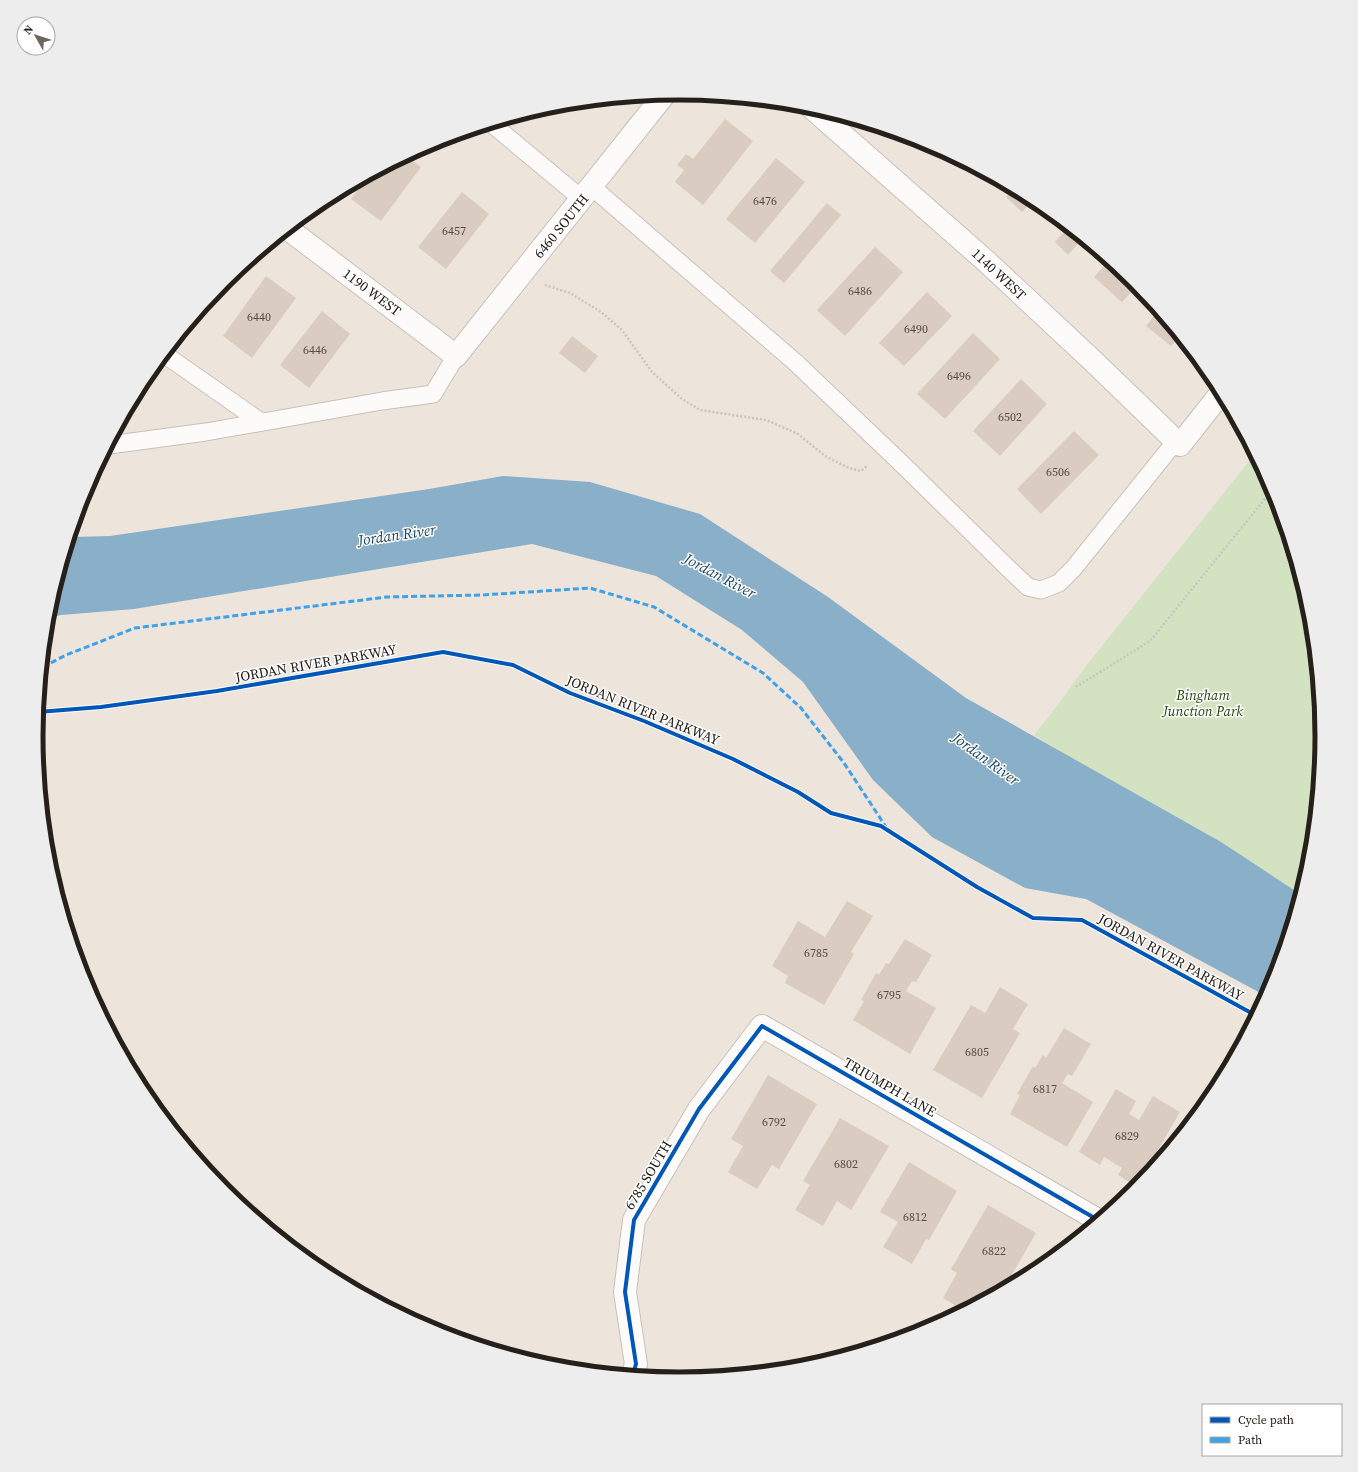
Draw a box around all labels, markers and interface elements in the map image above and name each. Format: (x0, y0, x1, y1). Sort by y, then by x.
north arrow (16, 16, 56, 56)
text: N (20, 22, 37, 38)
street label: 6460 SOUTH (529, 190, 593, 262)
house number: 6476 (753, 193, 777, 209)
house number: 6457 (442, 223, 466, 239)
street label: 1140 WEST (967, 243, 1031, 305)
street label: 1190 WEST (339, 263, 406, 321)
house number: 6486 (848, 283, 872, 299)
house number: 6440 (247, 309, 271, 325)
house number: 6490 (904, 321, 928, 337)
house number: 6446 (303, 342, 327, 358)
house number: 6496 (947, 368, 971, 384)
house number: 6502 (998, 409, 1022, 425)
house number: 6506 (1046, 464, 1070, 480)
water label: Jordan River (355, 519, 438, 551)
water label: Jordan River (679, 547, 761, 604)
street label: JORDAN RIVER PARKWAY (233, 639, 399, 687)
street label: JORDAN RIVER PARKWAY (562, 670, 723, 750)
park label: Bingham Junction Park (1161, 685, 1243, 721)
water label: Jordan River (947, 726, 1025, 791)
street label: JORDAN RIVER PARKWAY (1094, 908, 1248, 1006)
house number: 6785 (804, 945, 828, 961)
house number: 6795 (877, 987, 901, 1003)
house number: 6805 (965, 1044, 989, 1060)
street label: TRIUMPH LANE (840, 1052, 940, 1122)
house number: 6817 (1033, 1081, 1057, 1097)
house number: 6792 (762, 1114, 786, 1130)
house number: 6829 (1115, 1128, 1139, 1144)
street label: 6785 SOUTH (619, 1137, 677, 1213)
house number: 6802 (834, 1156, 858, 1172)
house number: 6812 (903, 1209, 927, 1225)
house number: 6822 (982, 1243, 1006, 1259)
legend (1202, 1404, 1342, 1456)
text: Cycle path (1238, 1412, 1294, 1428)
text: Path (1238, 1432, 1262, 1448)

